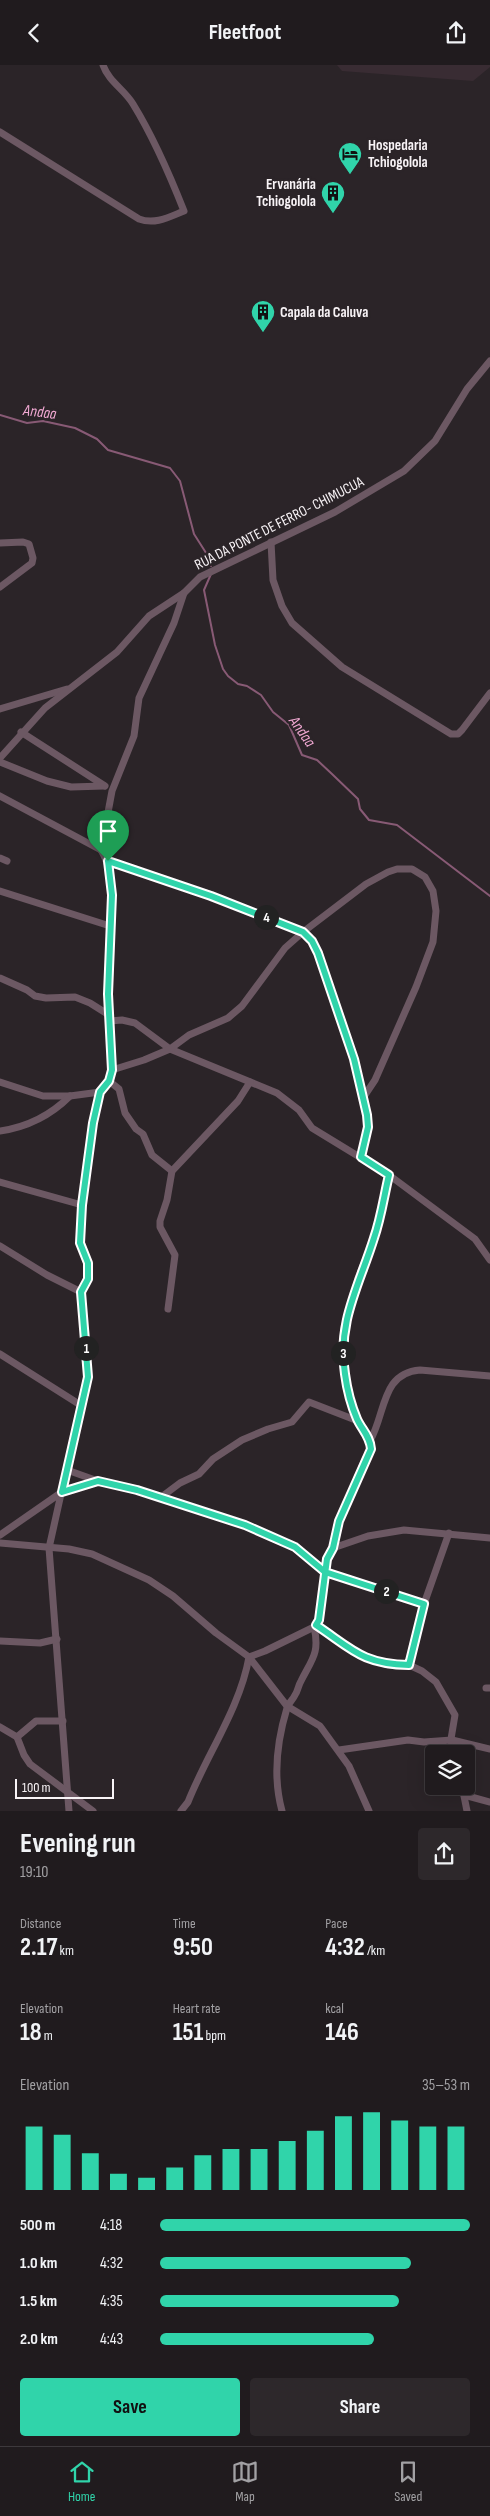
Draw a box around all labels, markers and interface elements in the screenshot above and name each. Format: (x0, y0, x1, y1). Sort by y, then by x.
icon: back (20, 19, 48, 47)
text: Fleetfoot (209, 19, 281, 46)
icon: share (442, 19, 470, 47)
place label: Hospedaria Tchiogolola (368, 136, 428, 172)
hotel icon: Hospedaria Tchiogolola (337, 141, 363, 175)
place label: Ervanária Tchiogolola (256, 175, 316, 211)
building icon: Ervanária Tchiogolola (320, 180, 346, 214)
building icon: Capala da Caluva (250, 299, 276, 333)
place label: Capala da Caluva (280, 303, 368, 322)
water label: Andaa (21, 401, 58, 424)
street label: RUA DA PONTE DE FERRO- CHIMUCUA (191, 472, 368, 574)
water label: Andaa (284, 712, 319, 751)
pin (87, 810, 129, 861)
icon: arrive (94, 817, 122, 845)
pin: 4 (254, 905, 278, 929)
text: 4 (263, 909, 270, 926)
pin: 1 (74, 1335, 98, 1361)
text: 1 (84, 1340, 89, 1357)
pin: 3 (330, 1341, 356, 1365)
text: 3 (340, 1345, 347, 1362)
pin: 2 (374, 1579, 398, 1603)
text: 2 (383, 1583, 390, 1600)
map controls (425, 1745, 475, 1795)
button: layers (425, 1745, 475, 1795)
scale bar (15, 1776, 114, 1799)
text: 100 m (22, 1779, 51, 1796)
text: Evening run (20, 1827, 136, 1860)
button: share (418, 1828, 470, 1880)
text: 19:10 (20, 1863, 48, 1882)
text: Distance (20, 1915, 61, 1932)
text: Time (173, 1915, 196, 1932)
text: Pace (325, 1915, 348, 1932)
text: 2.17 (20, 1932, 57, 1963)
text: 9:50 (173, 1932, 213, 1963)
text: 4:32 (325, 1932, 365, 1963)
text: km (57, 1942, 74, 1959)
text: /km (365, 1942, 385, 1959)
text: Elevation (20, 2000, 63, 2017)
text: Heart rate (173, 2000, 220, 2017)
text: kcal (325, 2000, 344, 2017)
text: 18 (20, 2017, 42, 2048)
text: 151 (173, 2017, 203, 2048)
text: 146 (325, 2017, 359, 2048)
text: m (42, 2027, 53, 2044)
text: bpm (203, 2027, 226, 2044)
text: Elevation (20, 2076, 69, 2095)
text: 35–53 m (422, 2076, 470, 2095)
text: 500 m (20, 2216, 55, 2235)
text: 4:18 (100, 2216, 122, 2235)
text: 1.0 km (20, 2254, 57, 2273)
text: 4:32 (100, 2254, 123, 2273)
text: 1.5 km (20, 2292, 57, 2311)
text: 4:35 (100, 2292, 123, 2311)
text: 2.0 km (20, 2330, 58, 2349)
text: 4:43 (100, 2330, 123, 2349)
button: Save (20, 2378, 240, 2436)
button: Share (250, 2378, 470, 2436)
tab: Home (68, 2458, 96, 2505)
tab: Map (231, 2458, 259, 2505)
tab: Saved (394, 2458, 422, 2505)

